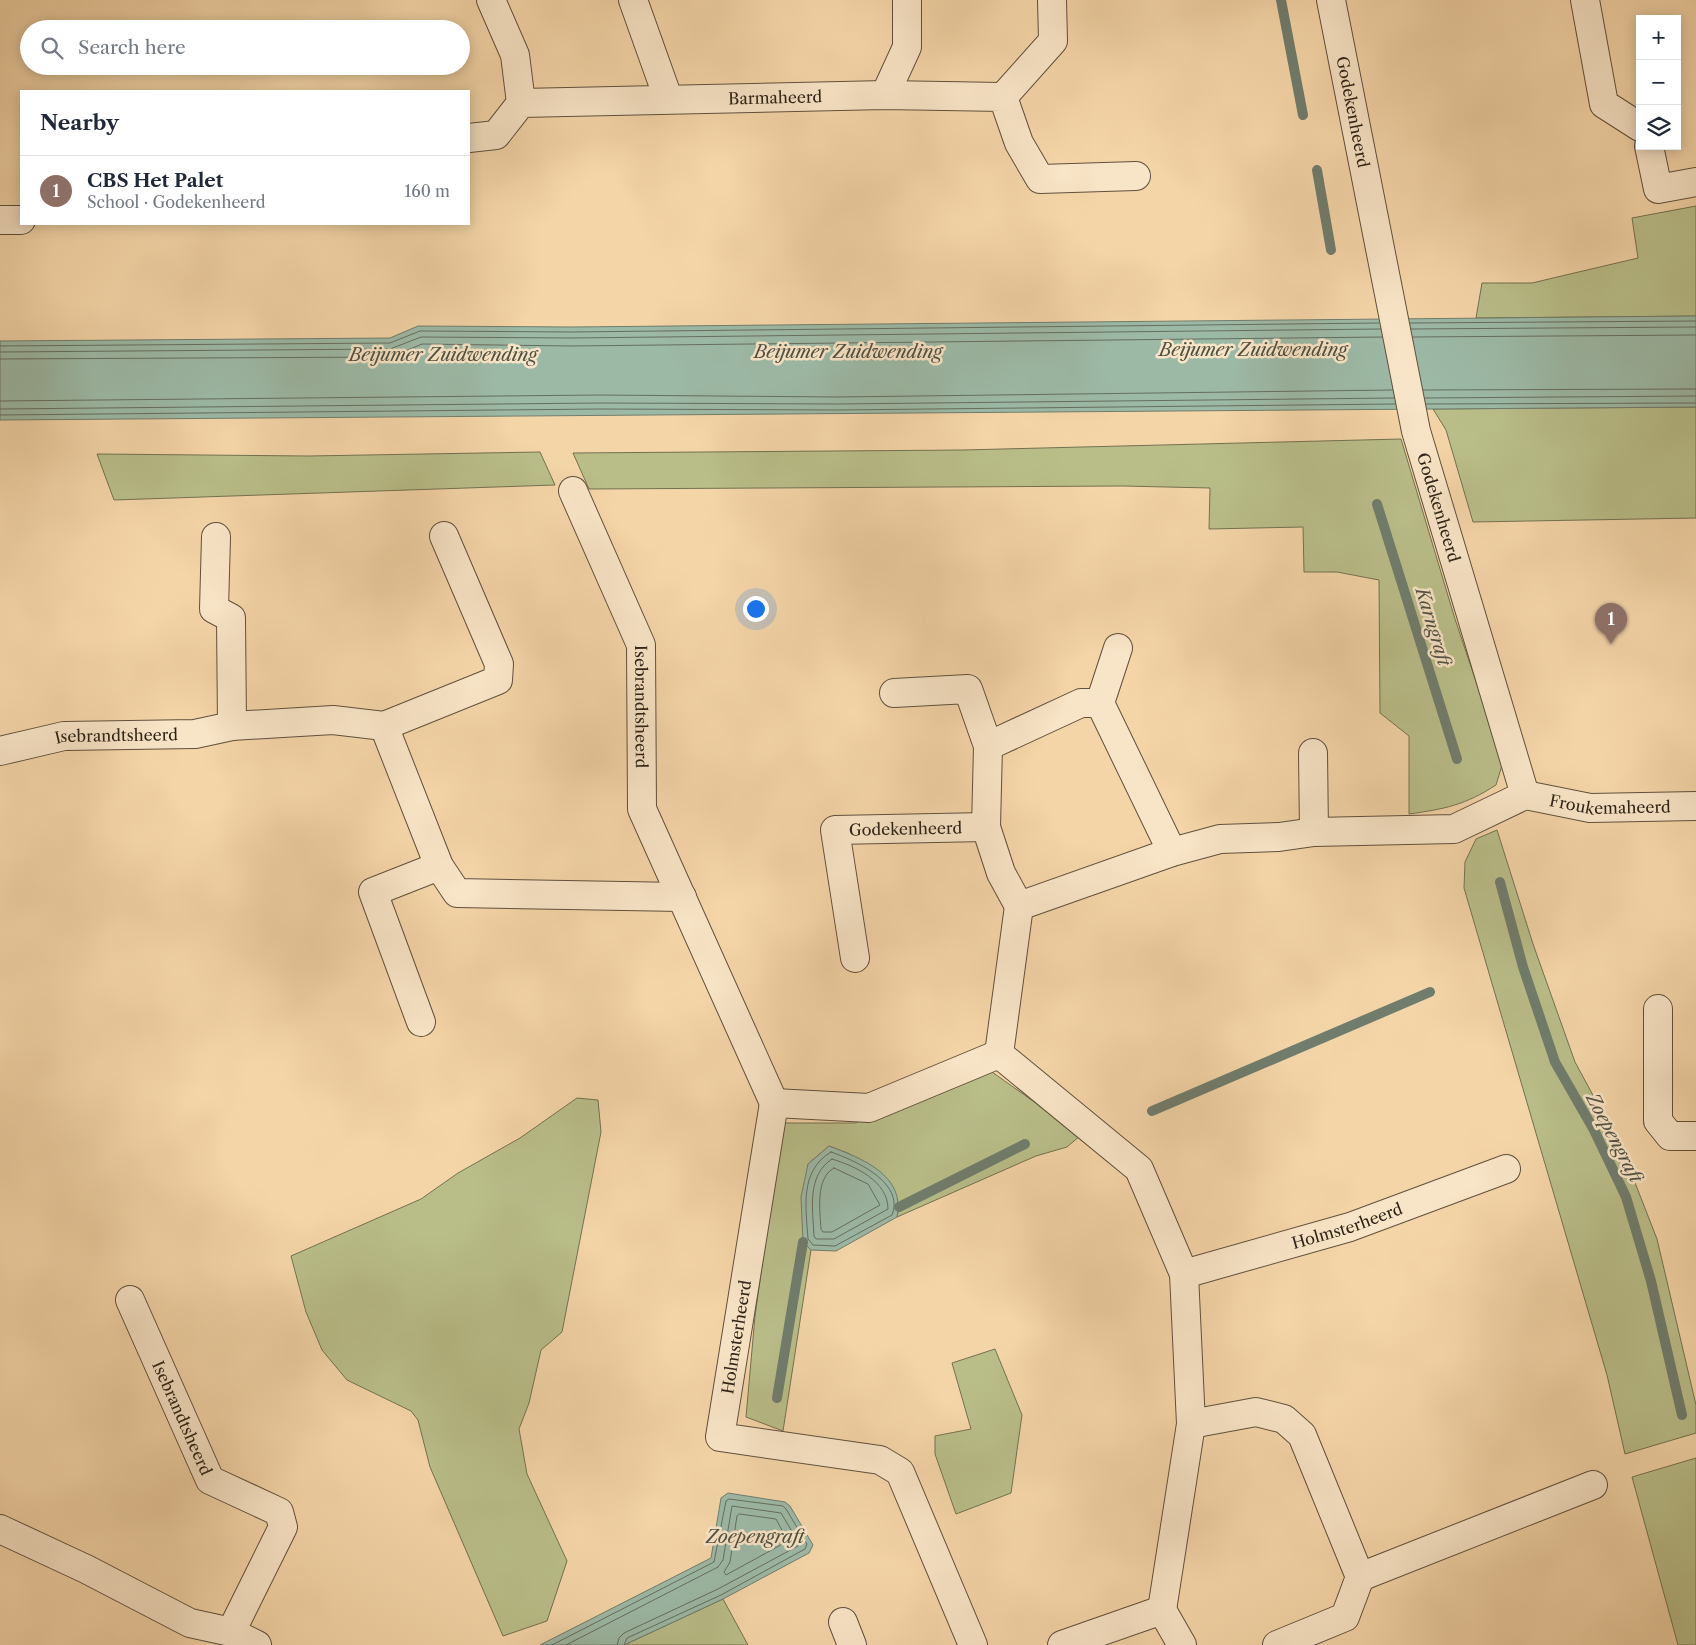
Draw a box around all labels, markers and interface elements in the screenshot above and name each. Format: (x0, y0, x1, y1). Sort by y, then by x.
map controls (1636, 15, 1681, 150)
button: + (1636, 15, 1681, 60)
search box (20, 20, 470, 75)
icon: search (38, 34, 66, 62)
text: Search here (78, 36, 186, 59)
street label: Godekenheerd (1332, 54, 1374, 170)
button: − (1636, 60, 1681, 105)
street label: Barmaheerd (728, 86, 823, 108)
button: layers (1636, 105, 1681, 150)
text: Nearby (40, 110, 119, 135)
text: CBS Het Palet (87, 169, 223, 192)
text: 1 (52, 181, 60, 201)
text: 160 m (405, 181, 450, 201)
text: School · Godekenheerd (87, 192, 266, 212)
water label: Beijumer Zuidwending (1157, 339, 1349, 361)
water label: Beijumer Zuidwending (752, 341, 944, 363)
water label: Beijumer Zuidwending (347, 344, 539, 366)
street label: Godekenheerd (1413, 450, 1465, 565)
water label: Karngraft (1410, 583, 1456, 670)
your location (743, 596, 769, 622)
pin: 1 (1595, 603, 1627, 644)
street label: Isebrandtsheerd (631, 645, 652, 769)
street label: Isebrandtsheerd (53, 724, 178, 748)
street label: Froukemaheerd (1548, 790, 1671, 819)
street label: Godekenheerd (849, 817, 963, 840)
water label: Zoepengraft (1581, 1088, 1648, 1188)
street label: Holmsterheerd (1289, 1198, 1405, 1253)
street label: Holmsterheerd (717, 1278, 755, 1396)
street label: Isebrandtsheerd (148, 1357, 217, 1479)
water label: Zoepengraft (704, 1526, 806, 1548)

